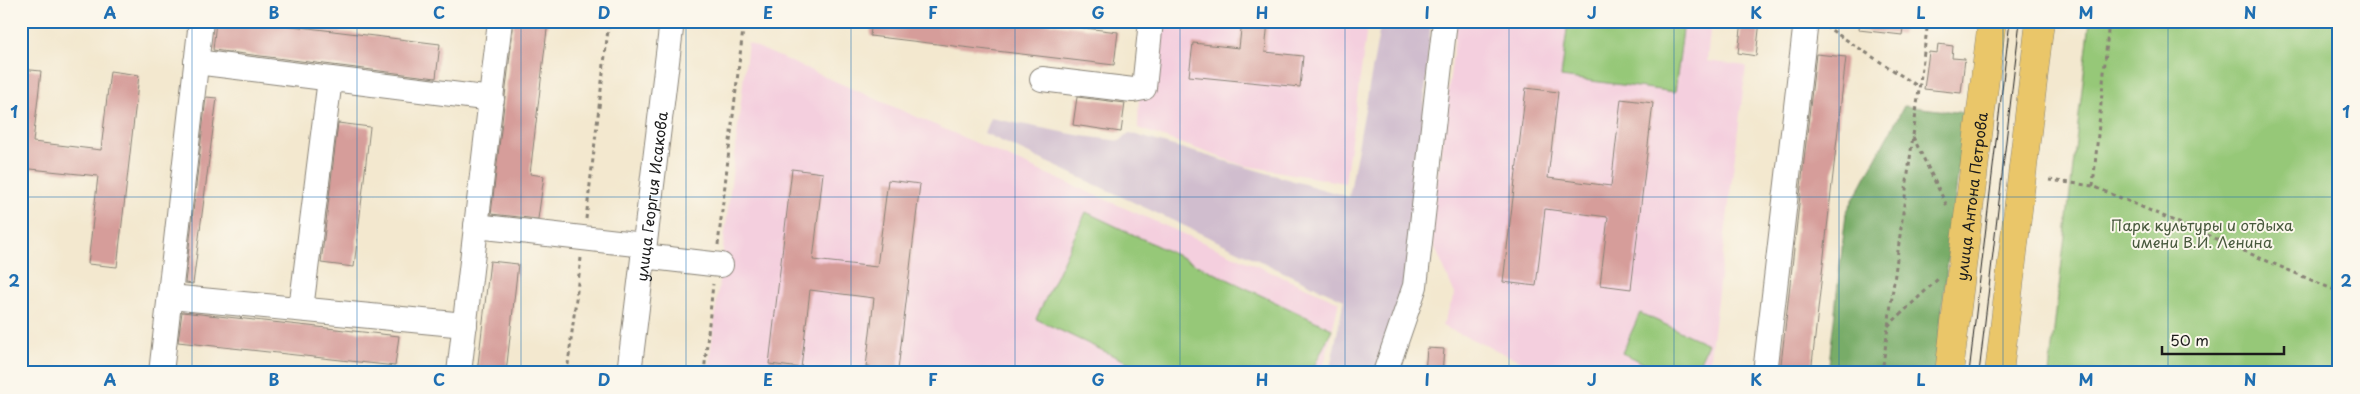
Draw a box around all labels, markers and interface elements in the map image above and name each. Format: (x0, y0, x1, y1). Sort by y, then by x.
text: A (104, 0, 117, 24)
text: B (269, 0, 280, 24)
text: C (433, 0, 445, 24)
text: D (598, 0, 610, 24)
text: E (763, 0, 773, 24)
text: F (928, 0, 938, 24)
text: G (1091, 0, 1105, 24)
text: H (1256, 0, 1268, 24)
text: I (1424, 0, 1430, 24)
text: J (1587, 0, 1597, 24)
text: K (1750, 0, 1762, 24)
text: L (1916, 0, 1926, 24)
text: M (2078, 0, 2094, 24)
text: N (2244, 0, 2256, 24)
text: 1 (10, 99, 18, 123)
text: 1 (2342, 99, 2350, 123)
street label: улица Георгия Исакова (629, 109, 672, 283)
street label: улица Антона Петрова (1949, 110, 1992, 282)
park label: Парк культуры и отдыха имени В.И. Ленина (2111, 213, 2294, 253)
text: 2 (8, 268, 20, 292)
text: 2 (2340, 268, 2352, 292)
scale bar (2162, 324, 2285, 356)
text: 50 m (2170, 328, 2209, 351)
text: A (104, 367, 117, 391)
text: B (269, 367, 280, 391)
text: C (433, 367, 445, 391)
text: D (598, 367, 610, 391)
text: E (763, 367, 773, 391)
text: F (928, 367, 938, 391)
text: G (1091, 367, 1105, 391)
text: H (1256, 367, 1268, 391)
text: I (1424, 367, 1430, 391)
text: J (1587, 367, 1597, 391)
text: K (1750, 367, 1762, 391)
text: L (1916, 367, 1926, 391)
text: M (2078, 367, 2094, 391)
text: N (2244, 367, 2256, 391)

